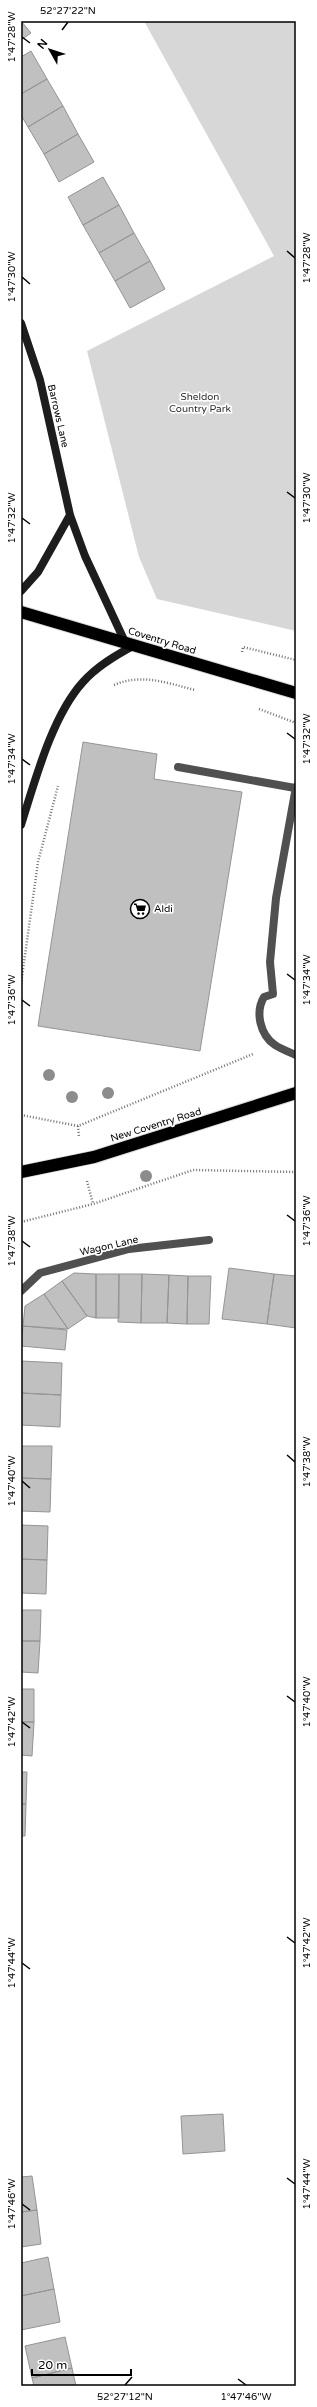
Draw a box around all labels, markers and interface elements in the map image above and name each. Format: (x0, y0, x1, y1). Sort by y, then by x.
text: 52°27'22"N (40, 5, 96, 17)
text: 1°47'28"W (6, 11, 18, 63)
north arrow (30, 30, 70, 70)
text: N (35, 36, 50, 52)
text: 1°47'28"W (301, 232, 313, 284)
text: 1°47'30"W (6, 251, 18, 303)
street label: Barrows Lane (45, 383, 71, 449)
park label: Sheldon Country Park (169, 391, 231, 415)
text: 1°47'30"W (301, 472, 313, 524)
text: 1°47'32"W (6, 492, 18, 544)
street label: Coventry Road (127, 625, 197, 657)
text: 1°47'32"W (301, 713, 313, 765)
text: 1°47'34"W (6, 733, 18, 785)
supermarket icon: Aldi (129, 898, 151, 920)
place label: Aldi (154, 903, 173, 915)
text: 1°47'34"W (301, 954, 313, 1006)
text: 1°47'36"W (6, 974, 18, 1026)
street label: New Coventry Road (109, 1105, 203, 1145)
text: 1°47'36"W (301, 1195, 313, 1247)
text: 1°47'38"W (6, 1215, 18, 1267)
street label: Wagon Lane (79, 1233, 140, 1259)
text: 1°47'38"W (301, 1436, 313, 1488)
text: 1°47'40"W (6, 1455, 18, 1507)
text: 1°47'40"W (301, 1676, 313, 1728)
text: 1°47'42"W (6, 1696, 18, 1748)
text: 1°47'42"W (301, 1917, 313, 1969)
text: 1°47'44"W (6, 1937, 18, 1989)
text: 1°47'44"W (301, 2158, 313, 2210)
text: 1°47'46"W (6, 2178, 18, 2230)
scale bar (32, 2351, 131, 2377)
text: 20 m (38, 2358, 67, 2372)
text: 52°27'12"N (97, 2391, 153, 2403)
text: 1°47'46"W (220, 2391, 272, 2403)

